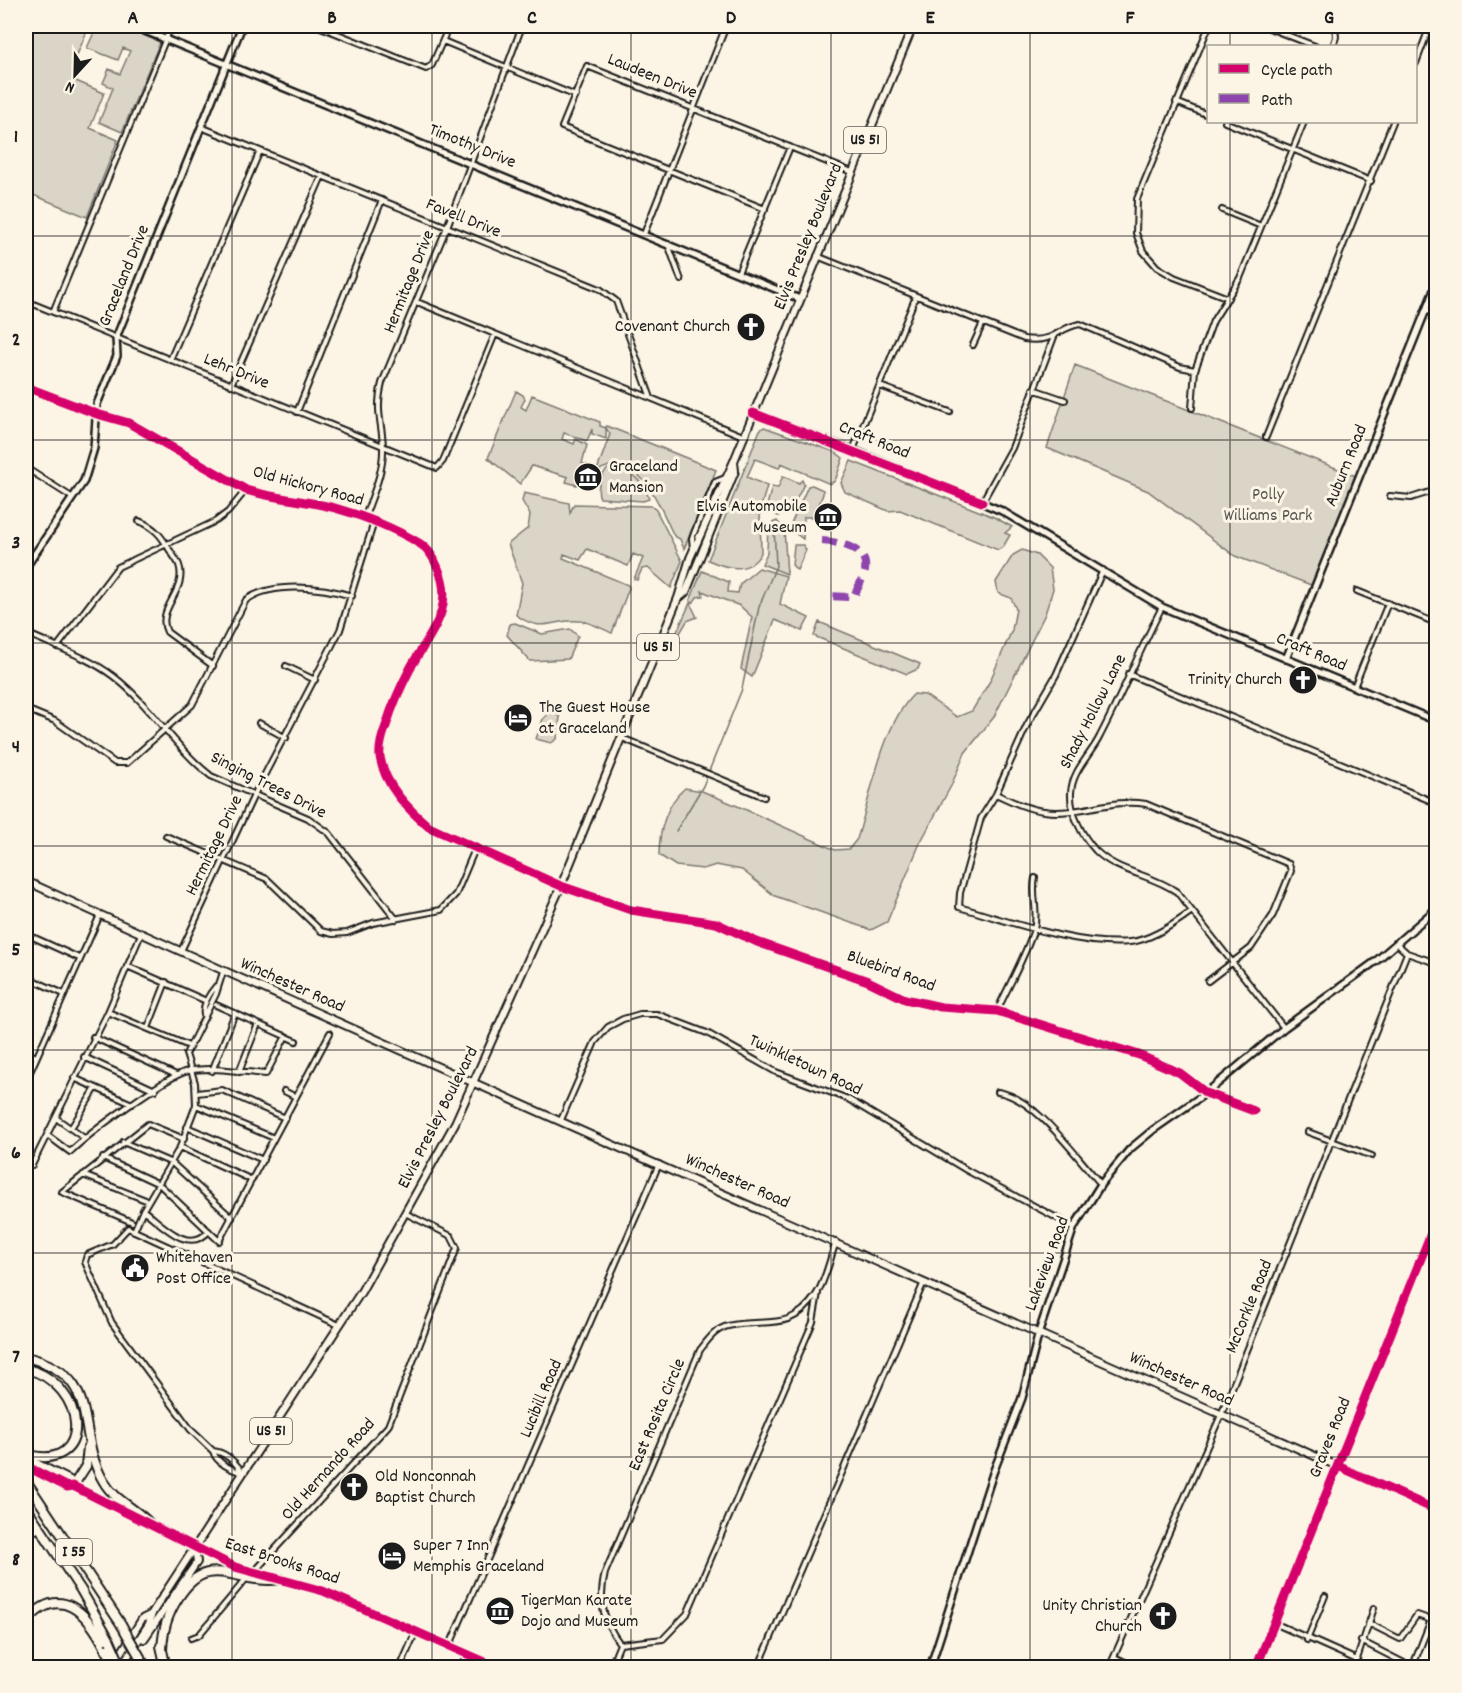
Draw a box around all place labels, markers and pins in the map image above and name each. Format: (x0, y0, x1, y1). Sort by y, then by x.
church icon: Covenant Church (735, 311, 767, 343)
place label: Covenant Church (615, 315, 730, 340)
place label: Graceland Mansion (609, 455, 678, 501)
museum icon: Graceland Mansion (572, 461, 604, 493)
place label: Elvis Automobile Museum (696, 495, 807, 541)
museum icon: Elvis Automobile Museum (812, 501, 844, 533)
church icon: Trinity Church (1287, 664, 1319, 696)
place label: Trinity Church (1188, 668, 1282, 693)
place label: The Guest House at Graceland (539, 696, 650, 742)
hotel icon: The Guest House at Graceland (502, 702, 534, 734)
place label: Whitehaven Post Office (156, 1246, 233, 1292)
public building icon: Whitehaven Post Office (119, 1252, 151, 1284)
place label: Old Nonconnah Baptist Church (375, 1465, 476, 1511)
church icon: Old Nonconnah Baptist Church (338, 1471, 370, 1503)
place label: Super 7 Inn Memphis Graceland (413, 1534, 544, 1580)
hotel icon: Super 7 Inn Memphis Graceland (376, 1540, 408, 1572)
place label: TigerMan Karate Dojo and Museum (521, 1589, 638, 1635)
place label: Unity Christian Church (1042, 1594, 1142, 1640)
museum icon: TigerMan Karate Dojo and Museum (484, 1595, 516, 1627)
church icon: Unity Christian Church (1147, 1600, 1179, 1632)

